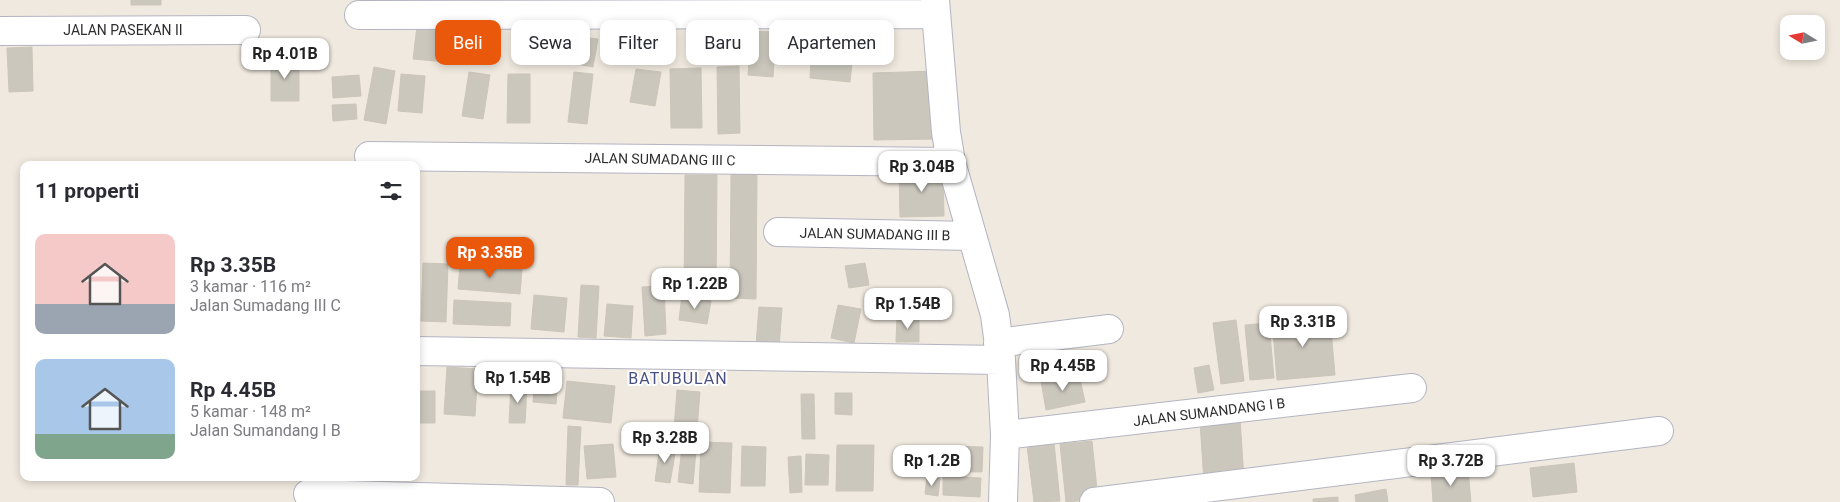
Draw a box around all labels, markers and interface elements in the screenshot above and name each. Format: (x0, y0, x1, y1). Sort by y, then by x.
north arrow (1780, 15, 1825, 60)
map controls (1780, 15, 1825, 60)
chip: Beli (435, 20, 501, 65)
chip: Sewa (511, 20, 590, 65)
chip: Filter (600, 20, 676, 65)
chip: Baru (686, 20, 759, 65)
chip: Apartemen (769, 20, 894, 65)
street label: JALAN PASEKAN II (63, 22, 183, 38)
pin: Rp 4.01B (233, 38, 337, 80)
text: Rp 4.01B (252, 44, 318, 63)
street label: JALAN SUMADANG III C (584, 150, 736, 168)
pin: Rp 3.04B (870, 150, 974, 193)
text: Rp 3.04B (889, 157, 955, 176)
icon: filters (377, 177, 405, 205)
text: 11 properti (35, 179, 139, 203)
street label: JALAN SUMADANG III B (800, 225, 950, 243)
pin: Rp 3.35B (438, 236, 542, 279)
text: Rp 3.35B (457, 243, 523, 262)
text: Rp 3.35B (190, 253, 276, 277)
icon: home (75, 254, 135, 314)
pin: Rp 1.22B (643, 268, 747, 310)
text: Rp 1.22B (662, 274, 728, 293)
text: 3 kamar · 116 m² (190, 277, 311, 296)
pin: Rp 1.54B (856, 288, 960, 330)
text: Rp 1.54B (875, 294, 941, 313)
text: Jalan Sumadang III C (190, 296, 341, 315)
pin: Rp 3.31B (1251, 306, 1355, 348)
text: Rp 3.31B (1270, 312, 1336, 331)
pin: Rp 4.45B (1011, 350, 1115, 392)
text: Rp 4.45B (1030, 356, 1096, 375)
pin: Rp 1.54B (466, 362, 570, 404)
text: Rp 1.54B (485, 368, 551, 387)
district label: BATUBULAN (628, 369, 728, 388)
text: Rp 4.45B (190, 378, 276, 402)
icon: home (75, 379, 135, 439)
street label: JALAN SUMANDANG I B (1132, 395, 1286, 429)
text: 5 kamar · 148 m² (190, 402, 311, 421)
text: Jalan Sumandang I B (190, 421, 341, 440)
pin: Rp 3.28B (613, 422, 717, 464)
text: Rp 3.28B (632, 428, 698, 447)
pin: Rp 1.2B (886, 444, 978, 487)
pin: Rp 3.72B (1399, 444, 1503, 487)
text: Rp 1.2B (904, 451, 960, 470)
text: Rp 3.72B (1418, 451, 1484, 470)

